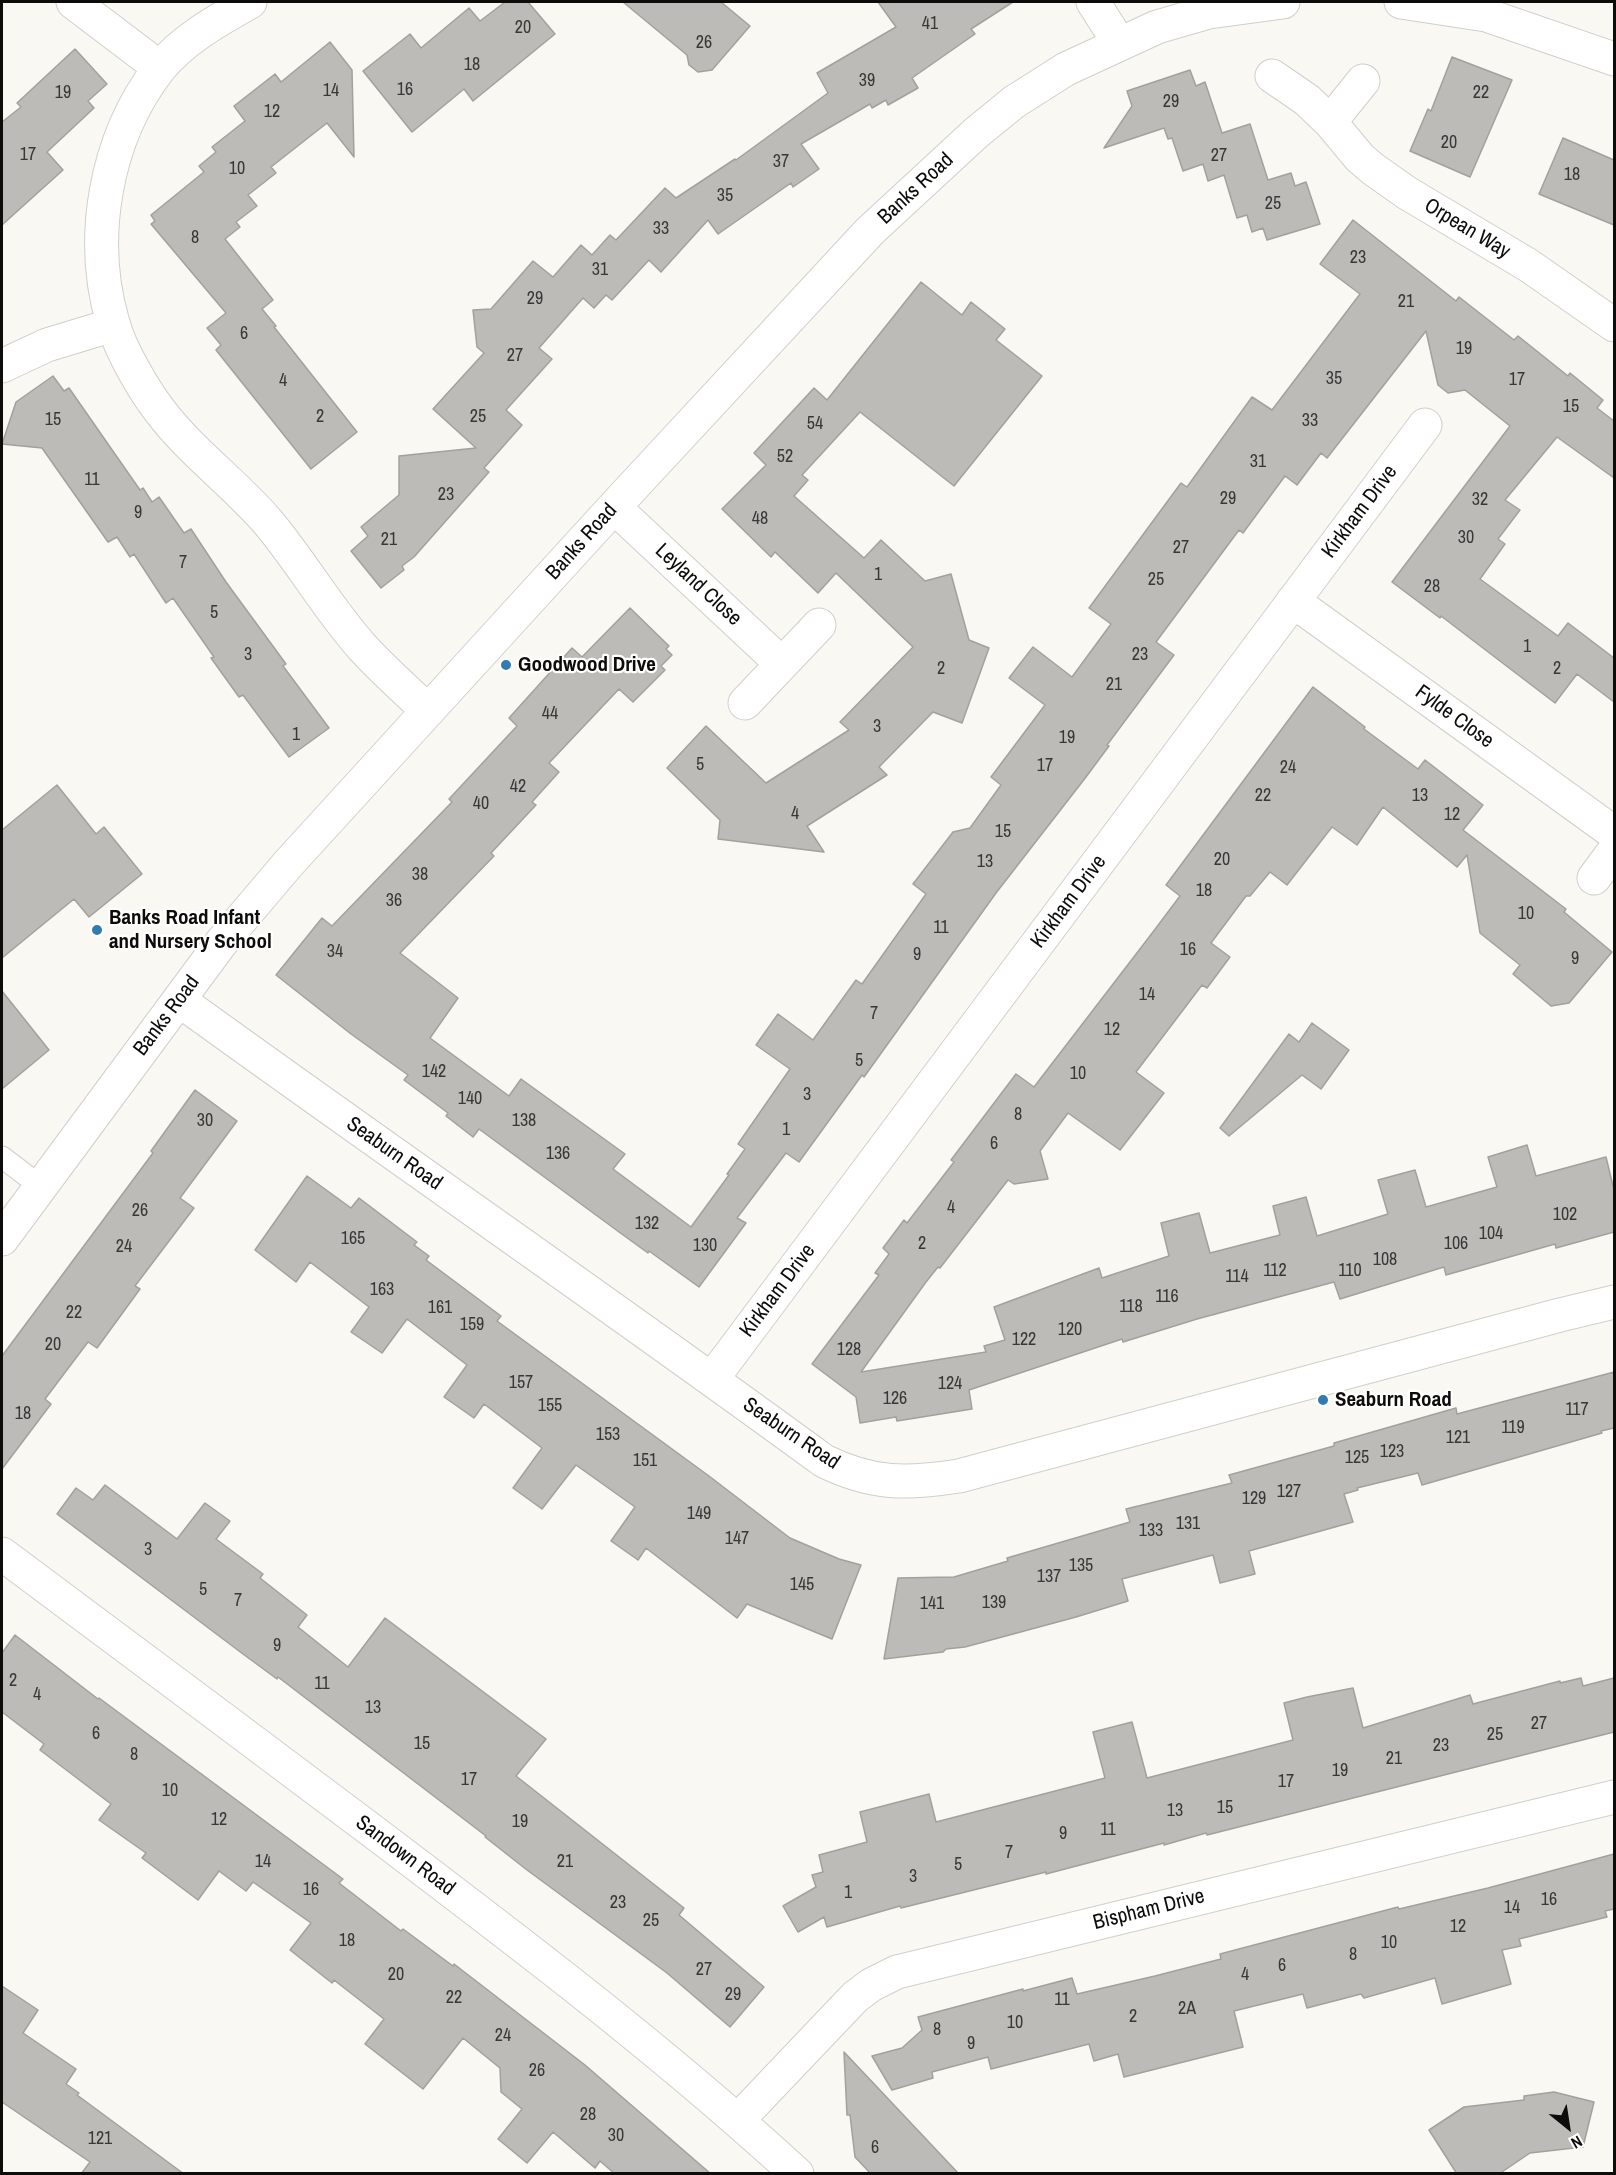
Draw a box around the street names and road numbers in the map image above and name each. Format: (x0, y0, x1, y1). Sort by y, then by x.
street label: Banks Road (873, 148, 959, 230)
street label: Orpean Way (1419, 193, 1515, 265)
street label: Kirkham Drive (1317, 460, 1403, 564)
street label: Banks Road (541, 499, 623, 585)
street label: Leyland Close (650, 539, 746, 631)
street label: Fylde Close (1410, 680, 1498, 754)
street label: Kirkham Drive (1026, 850, 1112, 954)
street label: Banks Road (129, 971, 205, 1061)
street label: Seaburn Road (341, 1112, 447, 1196)
street label: Kirkham Drive (735, 1239, 821, 1343)
street label: Seaburn Road (738, 1393, 844, 1475)
street label: Sandown Road (350, 1811, 460, 1901)
street label: Bispham Drive (1091, 1884, 1207, 1936)

